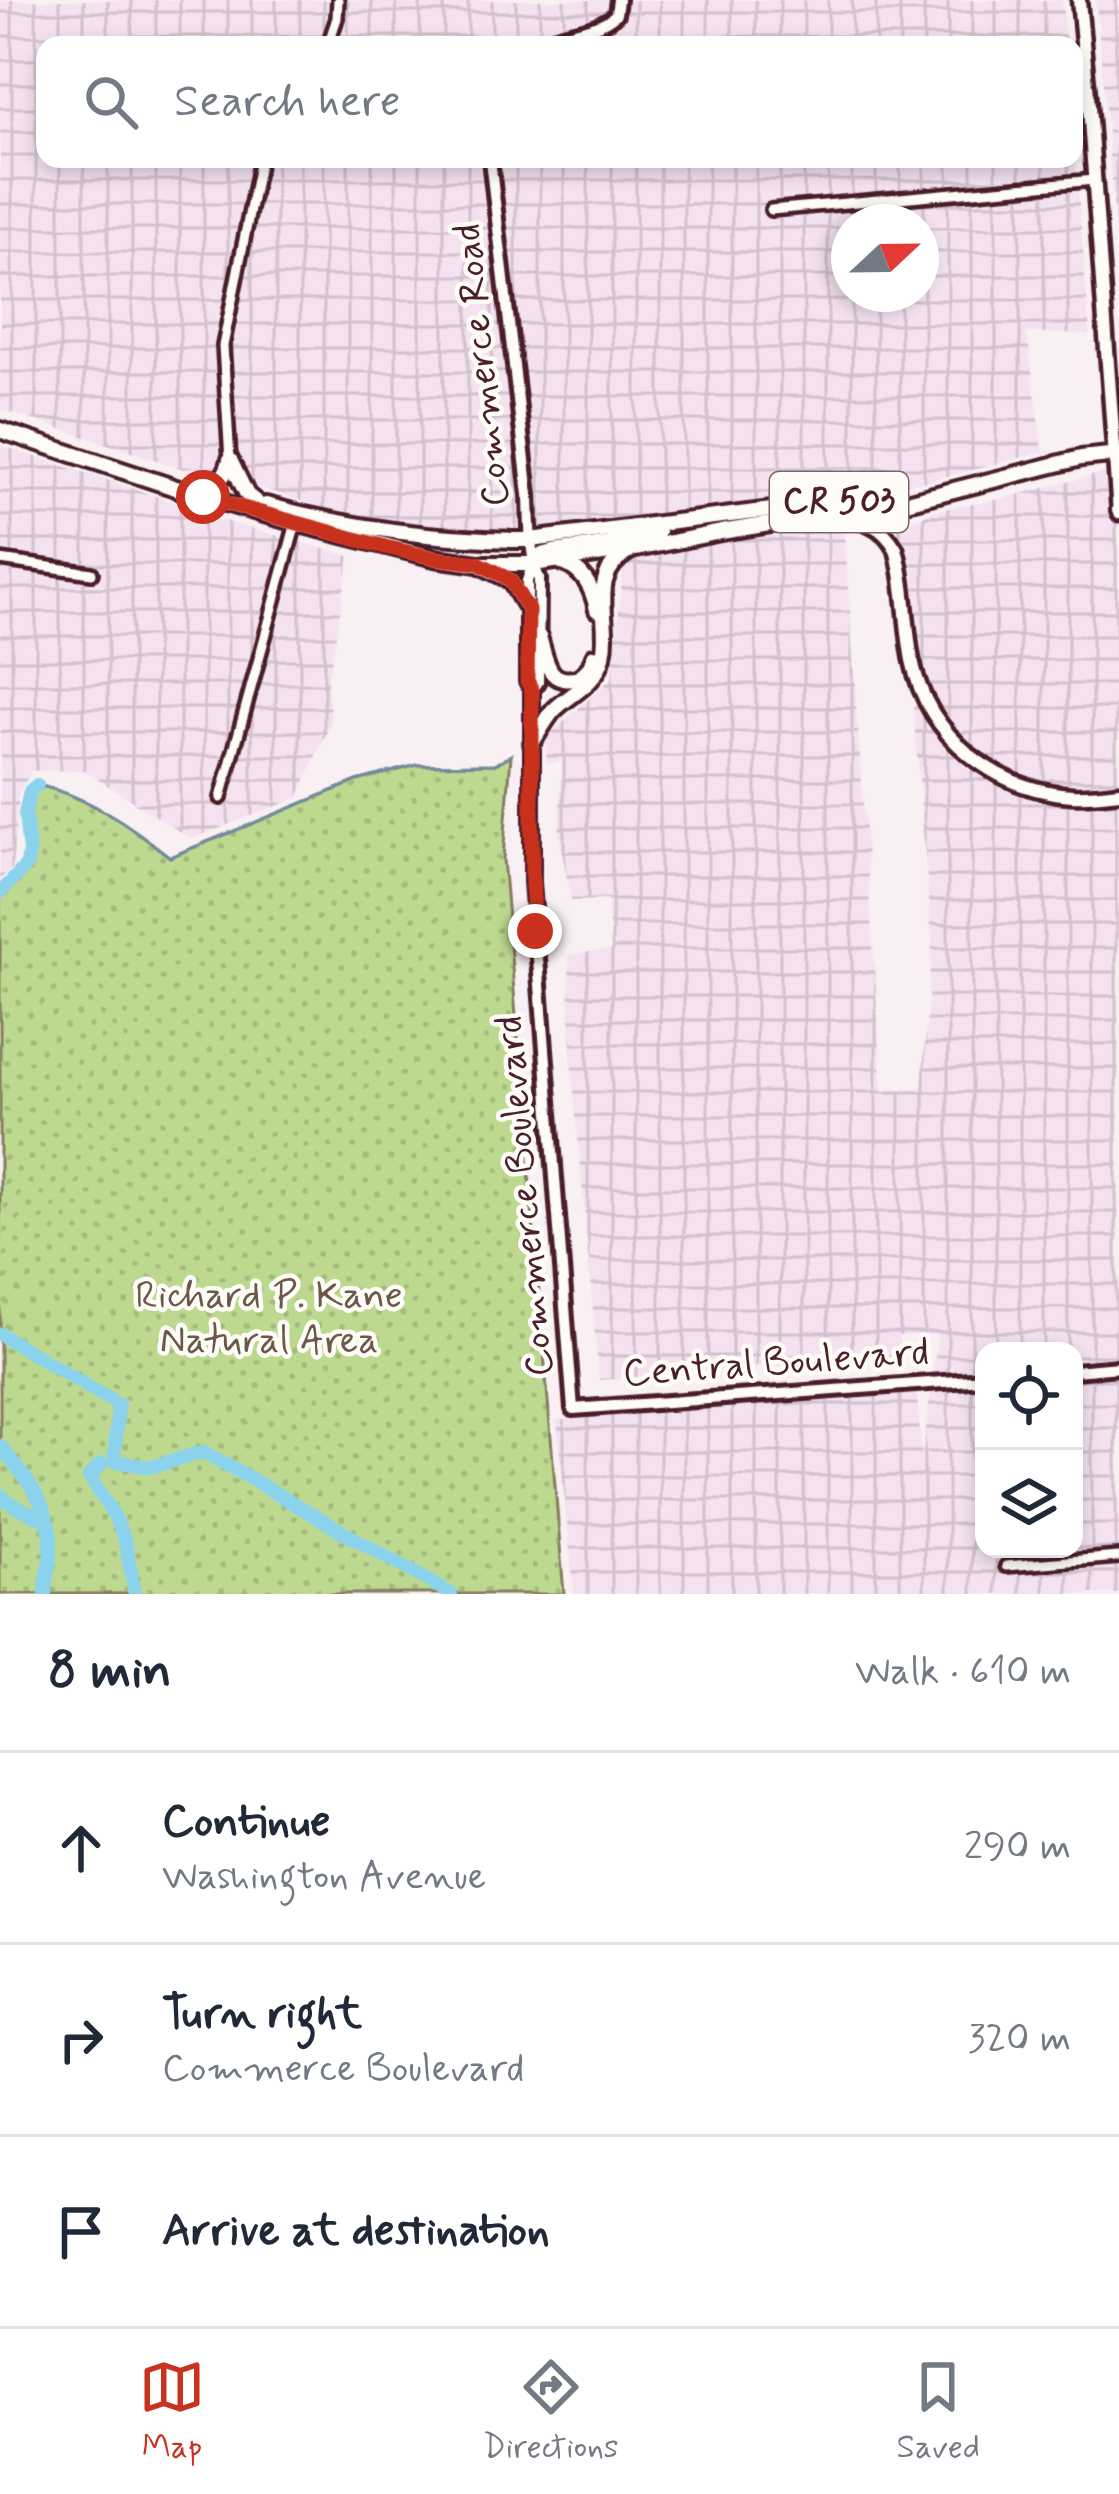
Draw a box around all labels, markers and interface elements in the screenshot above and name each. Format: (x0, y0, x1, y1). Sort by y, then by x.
search box (36, 36, 1083, 168)
icon: search (78, 69, 144, 135)
text: Search here (174, 73, 401, 132)
north arrow (831, 204, 939, 312)
street label: Commerce Road (443, 221, 523, 509)
route start (176, 470, 230, 524)
road number: CR 503 (770, 472, 908, 532)
route end (508, 904, 562, 958)
street label: Commerce Boulevard (485, 1013, 567, 1379)
park label: Richard P. Kane Natural Area (135, 1271, 403, 1367)
street label: Central Boulevard (621, 1328, 931, 1400)
map controls (975, 1342, 1083, 1558)
button: locate (975, 1342, 1083, 1450)
button: layers (975, 1450, 1083, 1558)
text: 8 min (48, 1639, 171, 1705)
text: Walk · 610 m (855, 1647, 1071, 1698)
text: Continue (162, 1793, 330, 1852)
icon: ahead (48, 1815, 114, 1881)
text: 290 m (964, 1822, 1071, 1873)
text: Washington Avenue (162, 1852, 486, 1903)
text: Turn right (162, 1985, 362, 2044)
icon: right (48, 2007, 114, 2073)
text: 320 m (968, 2014, 1071, 2065)
text: Commerce Boulevard (162, 2044, 524, 2095)
icon: arrive (48, 2199, 114, 2265)
text: Arrive at destination (162, 2202, 550, 2261)
tab: Map (139, 2354, 205, 2470)
tab: Directions (483, 2354, 619, 2470)
tab: Saved (897, 2354, 980, 2470)

